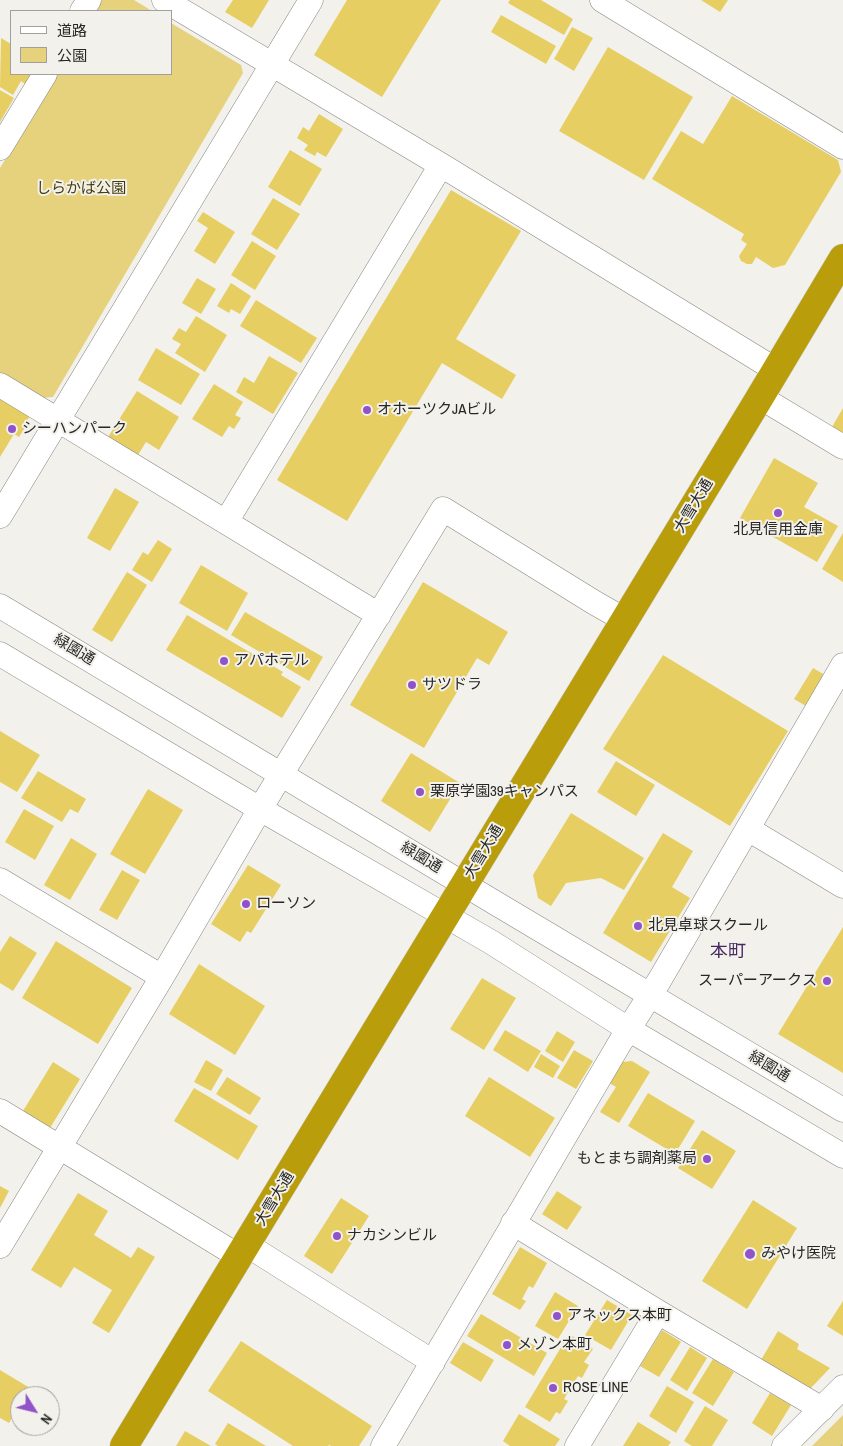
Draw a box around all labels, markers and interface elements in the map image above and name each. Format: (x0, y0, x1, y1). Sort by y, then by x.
legend (10, 10, 172, 75)
text: 道路 (57, 20, 87, 41)
text: 公園 (57, 45, 87, 66)
park label: しらかば公園 (36, 180, 126, 198)
place label: オホーツクJAビル (377, 401, 496, 419)
marker: オホーツクJAビル (361, 404, 373, 416)
place label: シーハンパーク (22, 420, 127, 438)
marker: シーハンパーク (6, 423, 18, 435)
street label: 大雪大通 (671, 476, 717, 536)
marker: 北見信用金庫 (772, 507, 784, 519)
place label: 北見信用金庫 (733, 521, 823, 539)
street label: 緑園通 (50, 631, 98, 669)
place label: アパホテル (234, 652, 309, 670)
marker: アパホテル (218, 655, 230, 667)
place label: サツドラ (422, 676, 482, 694)
marker: サツドラ (406, 679, 418, 691)
place label: 栗原学園39キャンパス (430, 783, 579, 801)
marker: 栗原学園39キャンパス (414, 786, 426, 798)
street label: 大雪大通 (461, 822, 507, 882)
street label: 緑園通 (397, 839, 445, 877)
place label: ローソン (256, 895, 316, 913)
marker: ローソン (240, 898, 252, 910)
place label: 北見卓球スクール (648, 917, 768, 935)
marker: 北見卓球スクール (632, 920, 644, 932)
district label: 本町 (710, 941, 746, 963)
place label: スーパーアークス (698, 972, 817, 990)
marker: スーパーアークス (821, 975, 833, 987)
street label: 緑園通 (745, 1048, 793, 1086)
place label: もとまち調剤薬局 (577, 1150, 697, 1168)
marker: もとまち調剤薬局 (701, 1153, 713, 1165)
street label: 大雪大通 (252, 1169, 298, 1229)
place label: ナカシンビル (347, 1227, 437, 1245)
marker: ナカシンビル (331, 1230, 343, 1242)
place label: みやけ医院 (761, 1245, 836, 1263)
marker: みやけ医院 (743, 1247, 757, 1261)
place label: アネックス本町 (567, 1307, 672, 1325)
marker: アネックス本町 (551, 1310, 563, 1322)
place label: メゾン本町 (517, 1336, 592, 1354)
marker: メゾン本町 (501, 1339, 513, 1351)
place label: ROSE LINE (563, 1379, 629, 1397)
marker: ROSE LINE (547, 1382, 559, 1394)
north arrow (10, 1386, 60, 1436)
text: N (37, 1411, 56, 1428)

